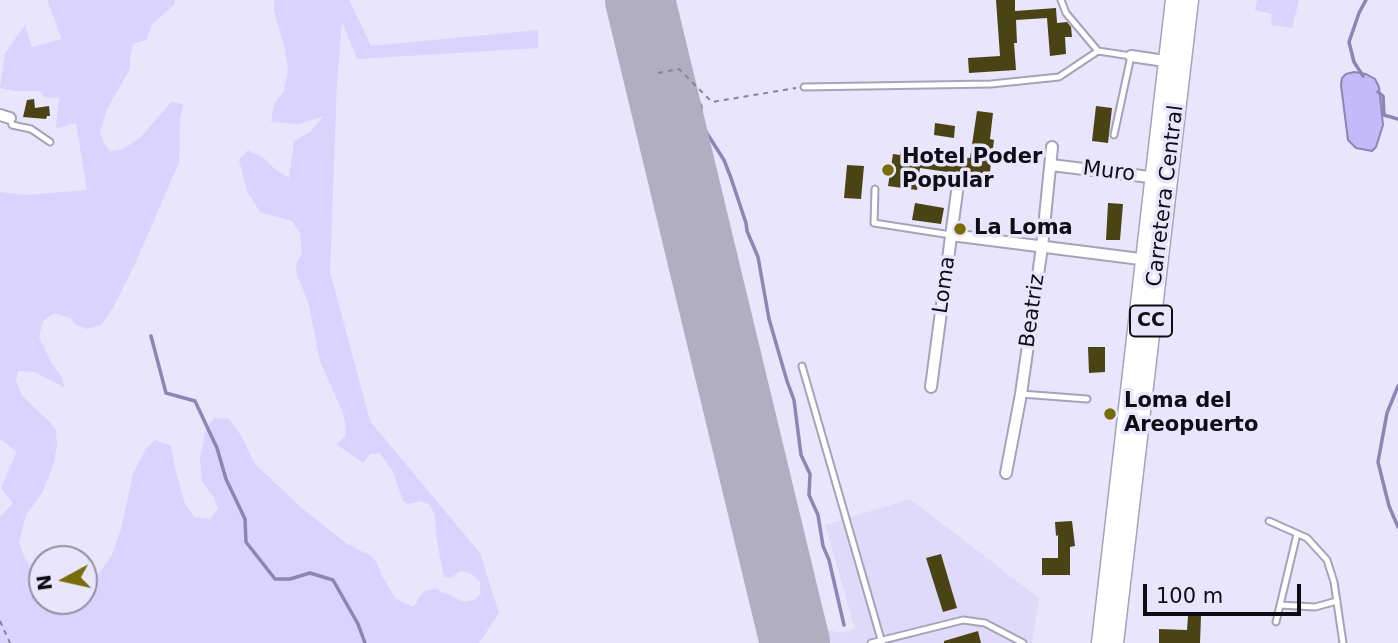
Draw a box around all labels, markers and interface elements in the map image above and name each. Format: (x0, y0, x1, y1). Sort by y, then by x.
street label: Carretera Central (1142, 104, 1190, 288)
place label: Hotel Poder Popular (902, 145, 1042, 195)
street label: Muro (1081, 156, 1137, 188)
marker: Hotel Poder Popular (880, 162, 896, 178)
place label: La Loma (974, 216, 1073, 242)
marker: La Loma (952, 221, 968, 237)
street label: Loma (929, 255, 961, 315)
street label: Beatriz (1015, 273, 1051, 349)
road number: CC (1130, 306, 1172, 336)
place label: Loma del Areopuerto (1124, 389, 1258, 439)
marker: Loma del Areopuerto (1102, 406, 1118, 422)
north arrow (28, 545, 98, 615)
scale bar (1146, 570, 1304, 614)
text: N (32, 573, 56, 592)
text: 100 m (1156, 584, 1223, 608)

